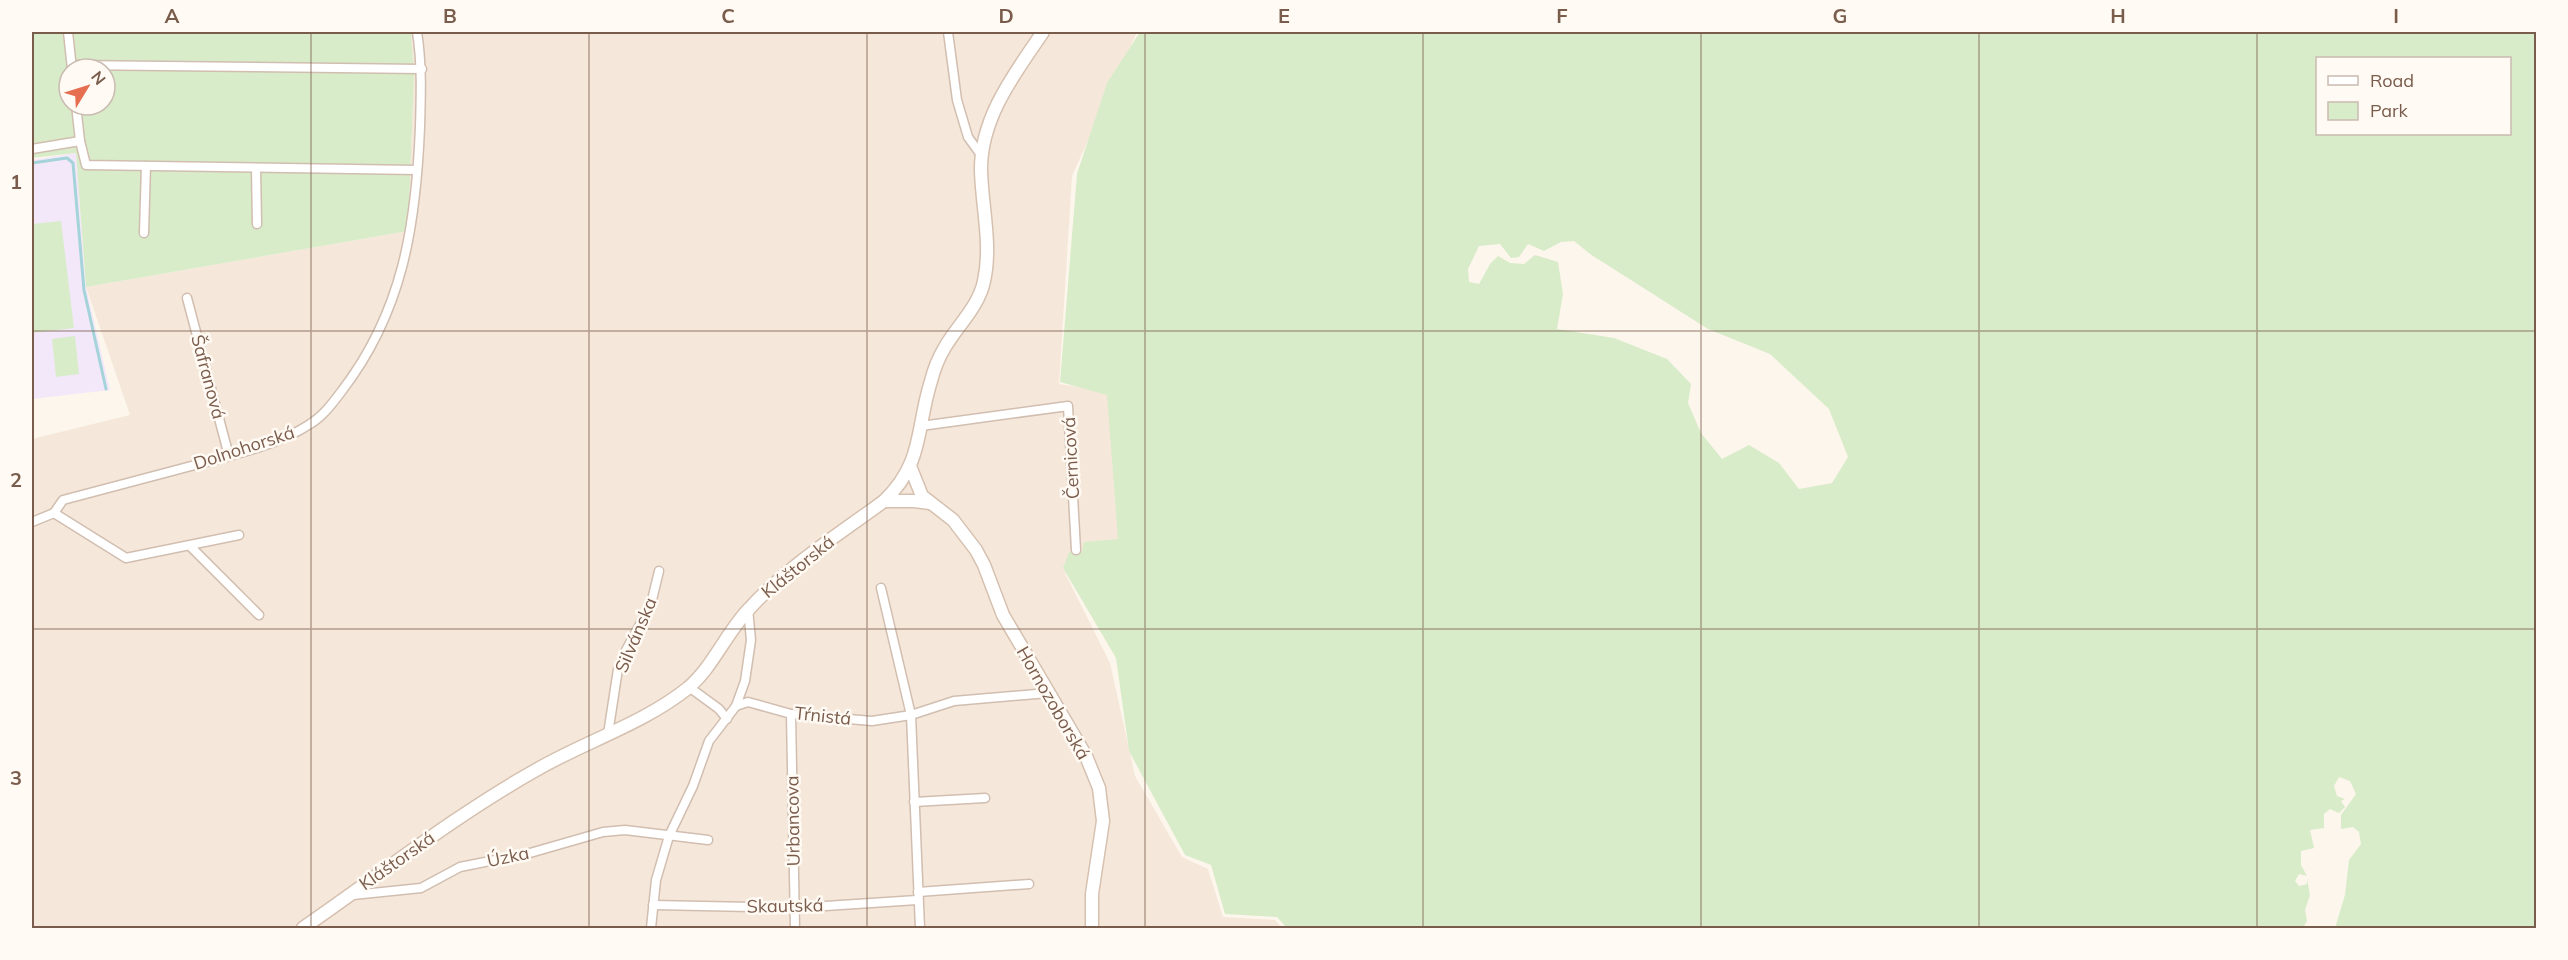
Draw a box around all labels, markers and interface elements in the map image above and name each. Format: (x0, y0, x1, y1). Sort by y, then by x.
text: A (165, 3, 180, 28)
text: B (443, 3, 457, 28)
text: C (721, 3, 735, 28)
text: D (998, 3, 1014, 28)
text: E (1278, 3, 1290, 28)
text: F (1556, 3, 1568, 28)
text: G (1833, 3, 1847, 28)
text: H (2110, 3, 2126, 28)
text: I (2393, 3, 2399, 28)
north arrow (57, 57, 117, 117)
legend (2316, 57, 2511, 135)
text: N (87, 67, 110, 89)
text: Road (2370, 69, 2414, 92)
text: Park (2370, 99, 2409, 122)
text: 1 (10, 169, 22, 194)
street label: Šafranová (186, 332, 231, 422)
street label: Černicová (1057, 416, 1084, 500)
street label: Dolnohorská (190, 420, 297, 475)
text: 2 (10, 467, 22, 492)
street label: Kláštorská (757, 530, 839, 603)
street label: Silvánska (609, 594, 662, 676)
street label: Hornozoborská (1012, 642, 1095, 764)
street label: Tŕnistá (794, 701, 853, 730)
text: 3 (10, 765, 22, 790)
street label: Urbancova (780, 775, 805, 867)
street label: Kláštorská (354, 826, 439, 895)
street label: Úzka (485, 841, 531, 872)
street label: Skautská (746, 893, 824, 918)

